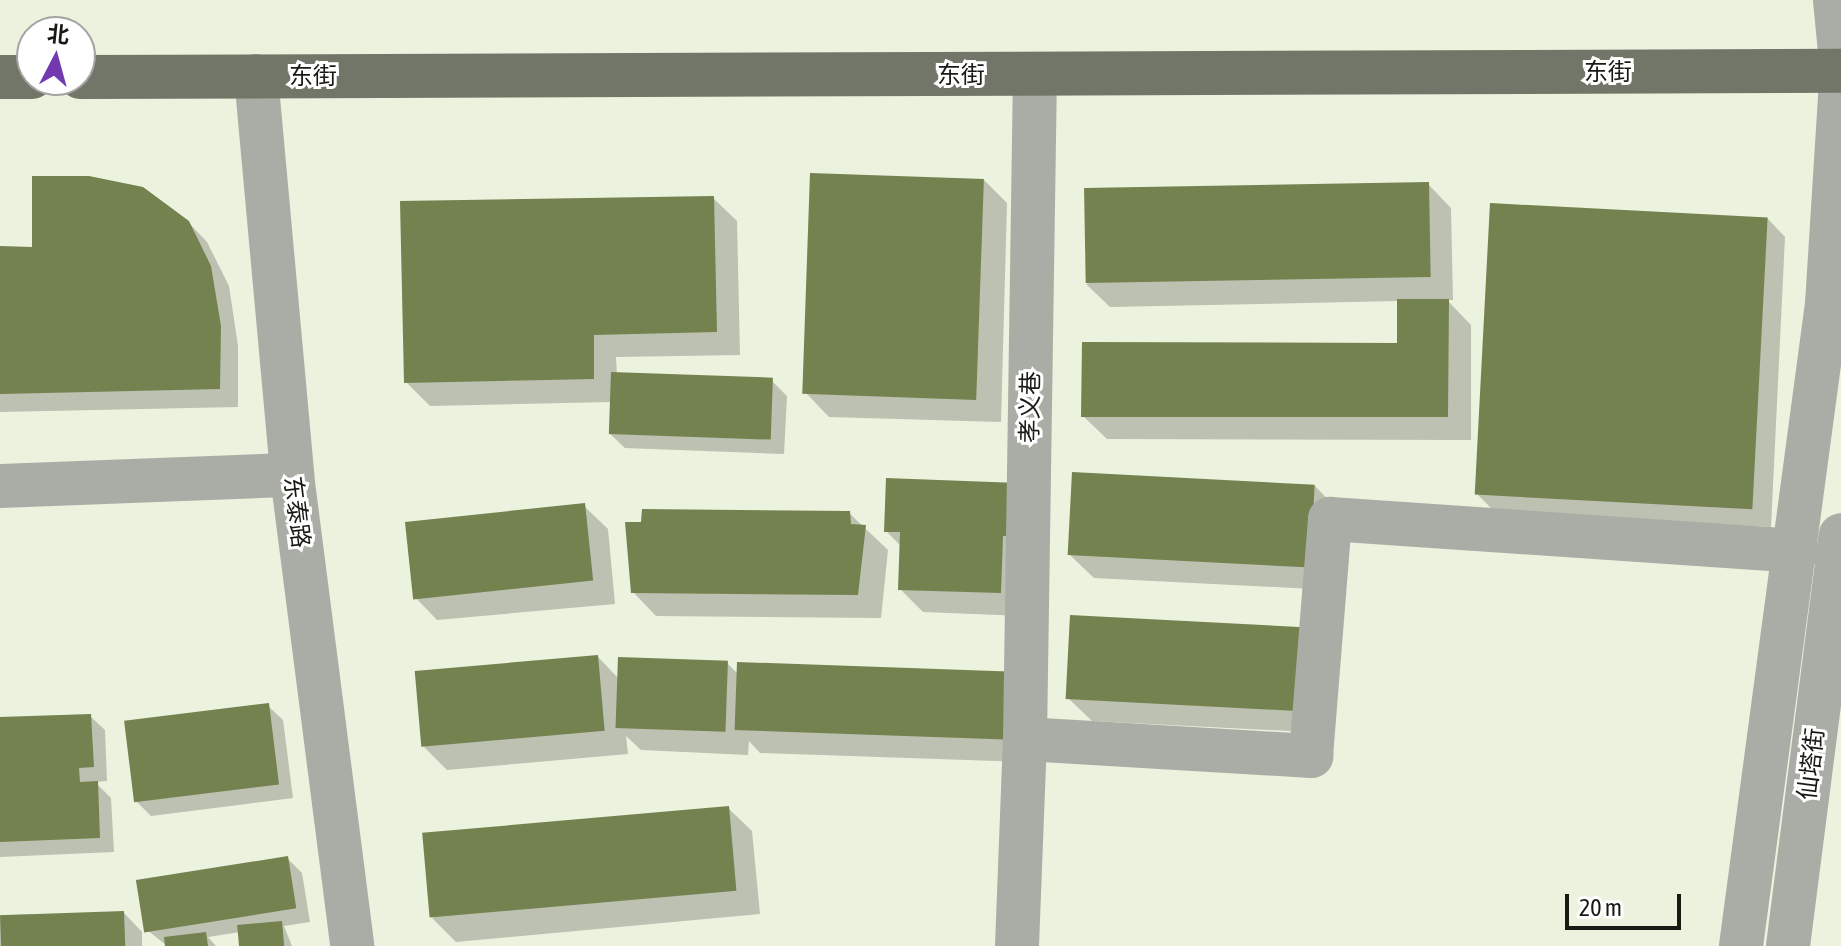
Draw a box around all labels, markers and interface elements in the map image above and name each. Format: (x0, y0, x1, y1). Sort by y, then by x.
north arrow (16, 16, 96, 96)
text: 北 (46, 20, 71, 48)
street label: 东街 (1584, 58, 1632, 86)
street label: 东街 (937, 61, 985, 89)
street label: 东街 (289, 62, 337, 90)
street label: 孝义巷 (1015, 371, 1045, 443)
street label: 东泰路 (278, 475, 316, 549)
street label: 仙塔街 (1792, 727, 1830, 801)
scale bar (1569, 878, 1685, 928)
text: 20 m (1579, 894, 1622, 921)

